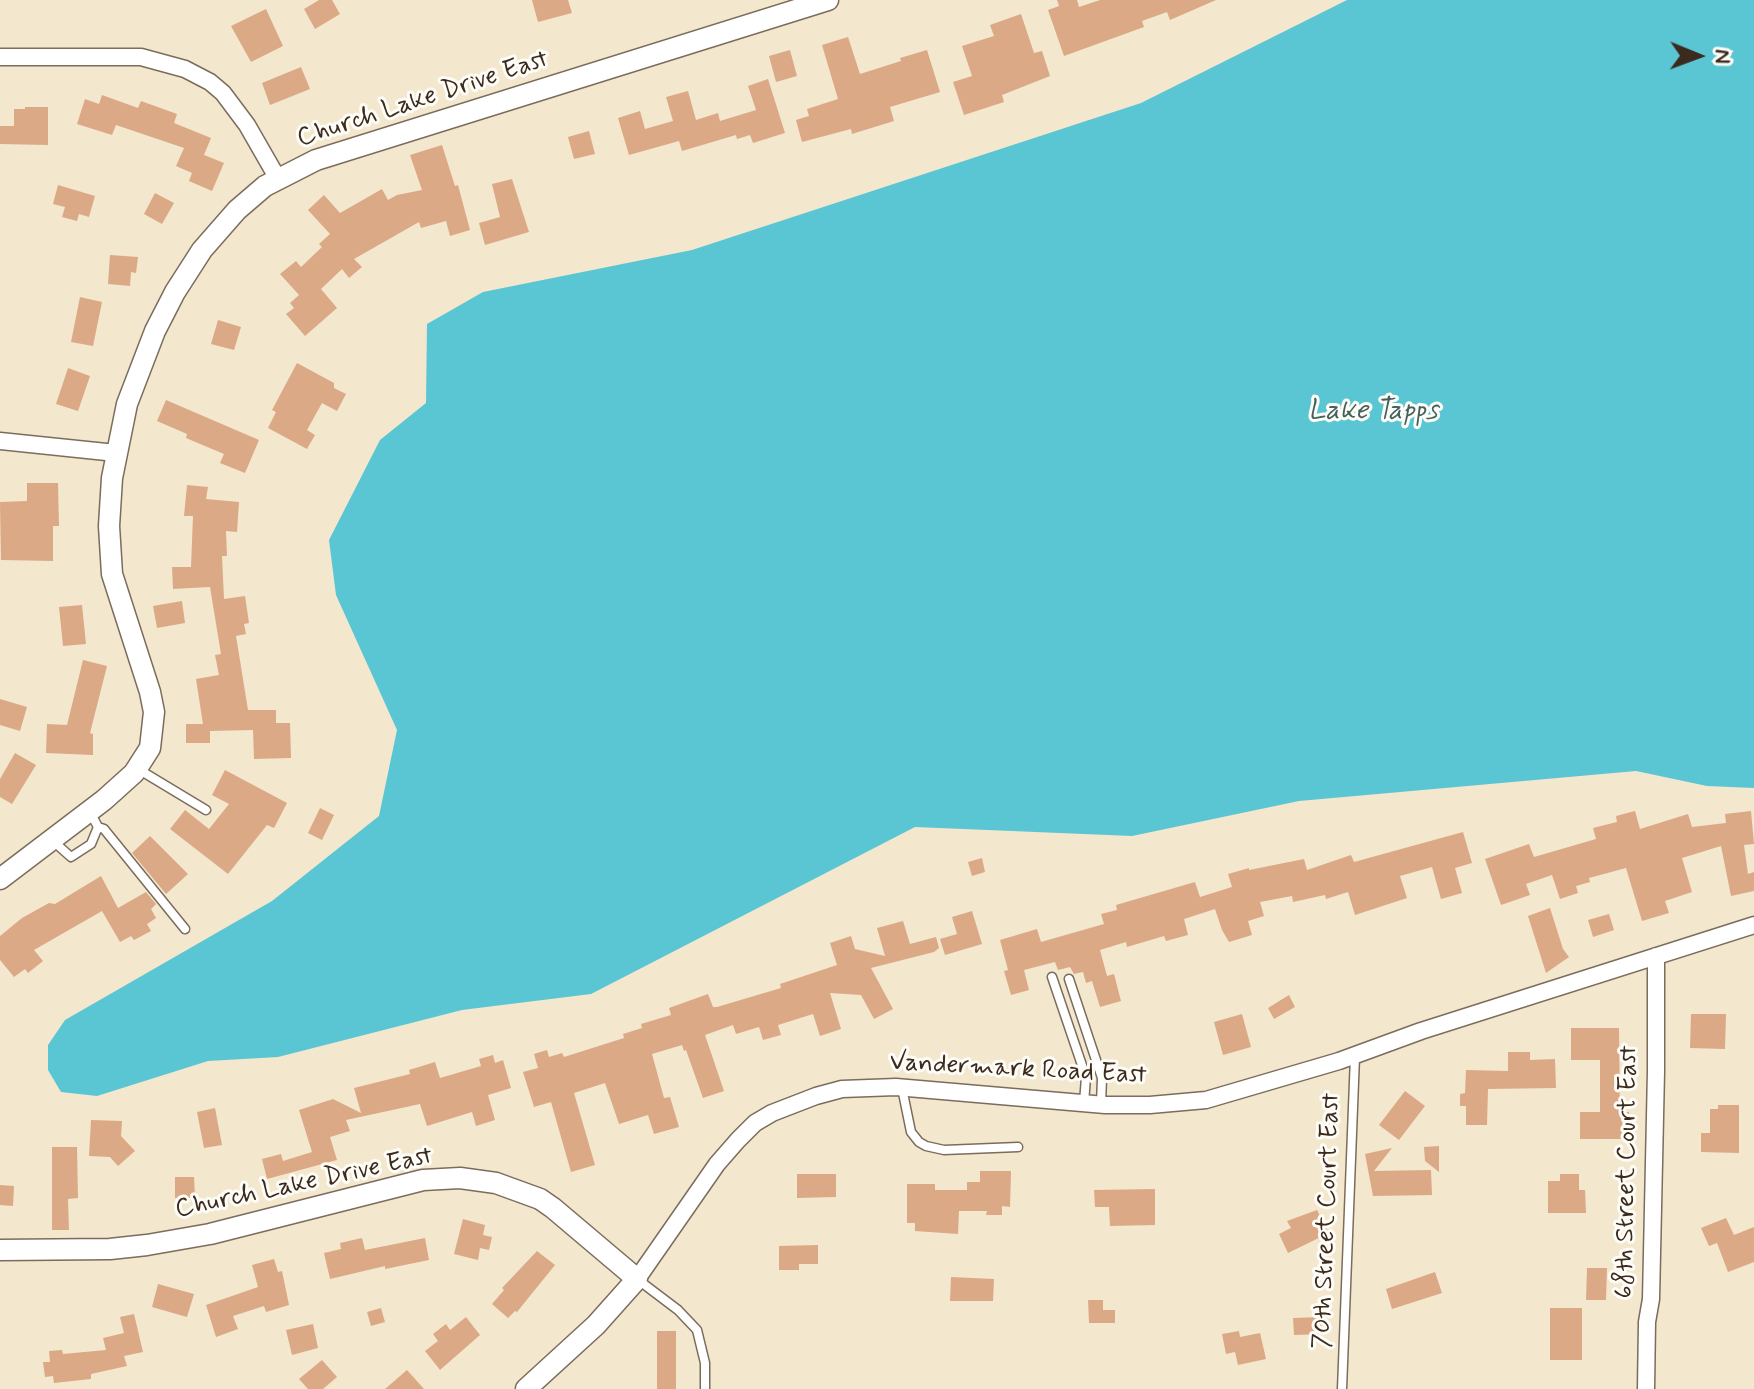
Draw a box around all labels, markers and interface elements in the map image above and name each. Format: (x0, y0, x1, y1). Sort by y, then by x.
north arrow (1658, 16, 1738, 96)
street label: Church Lake Drive East (294, 45, 552, 155)
text: N (1708, 49, 1736, 64)
water label: Lake Tapps (1308, 395, 1438, 429)
street label: 68th Street Court East (1610, 1045, 1646, 1299)
street label: Vandermark Road East (889, 1048, 1147, 1092)
street label: 70th Street Court East (1308, 1092, 1348, 1350)
street label: Church Lake Drive East (173, 1141, 435, 1227)

